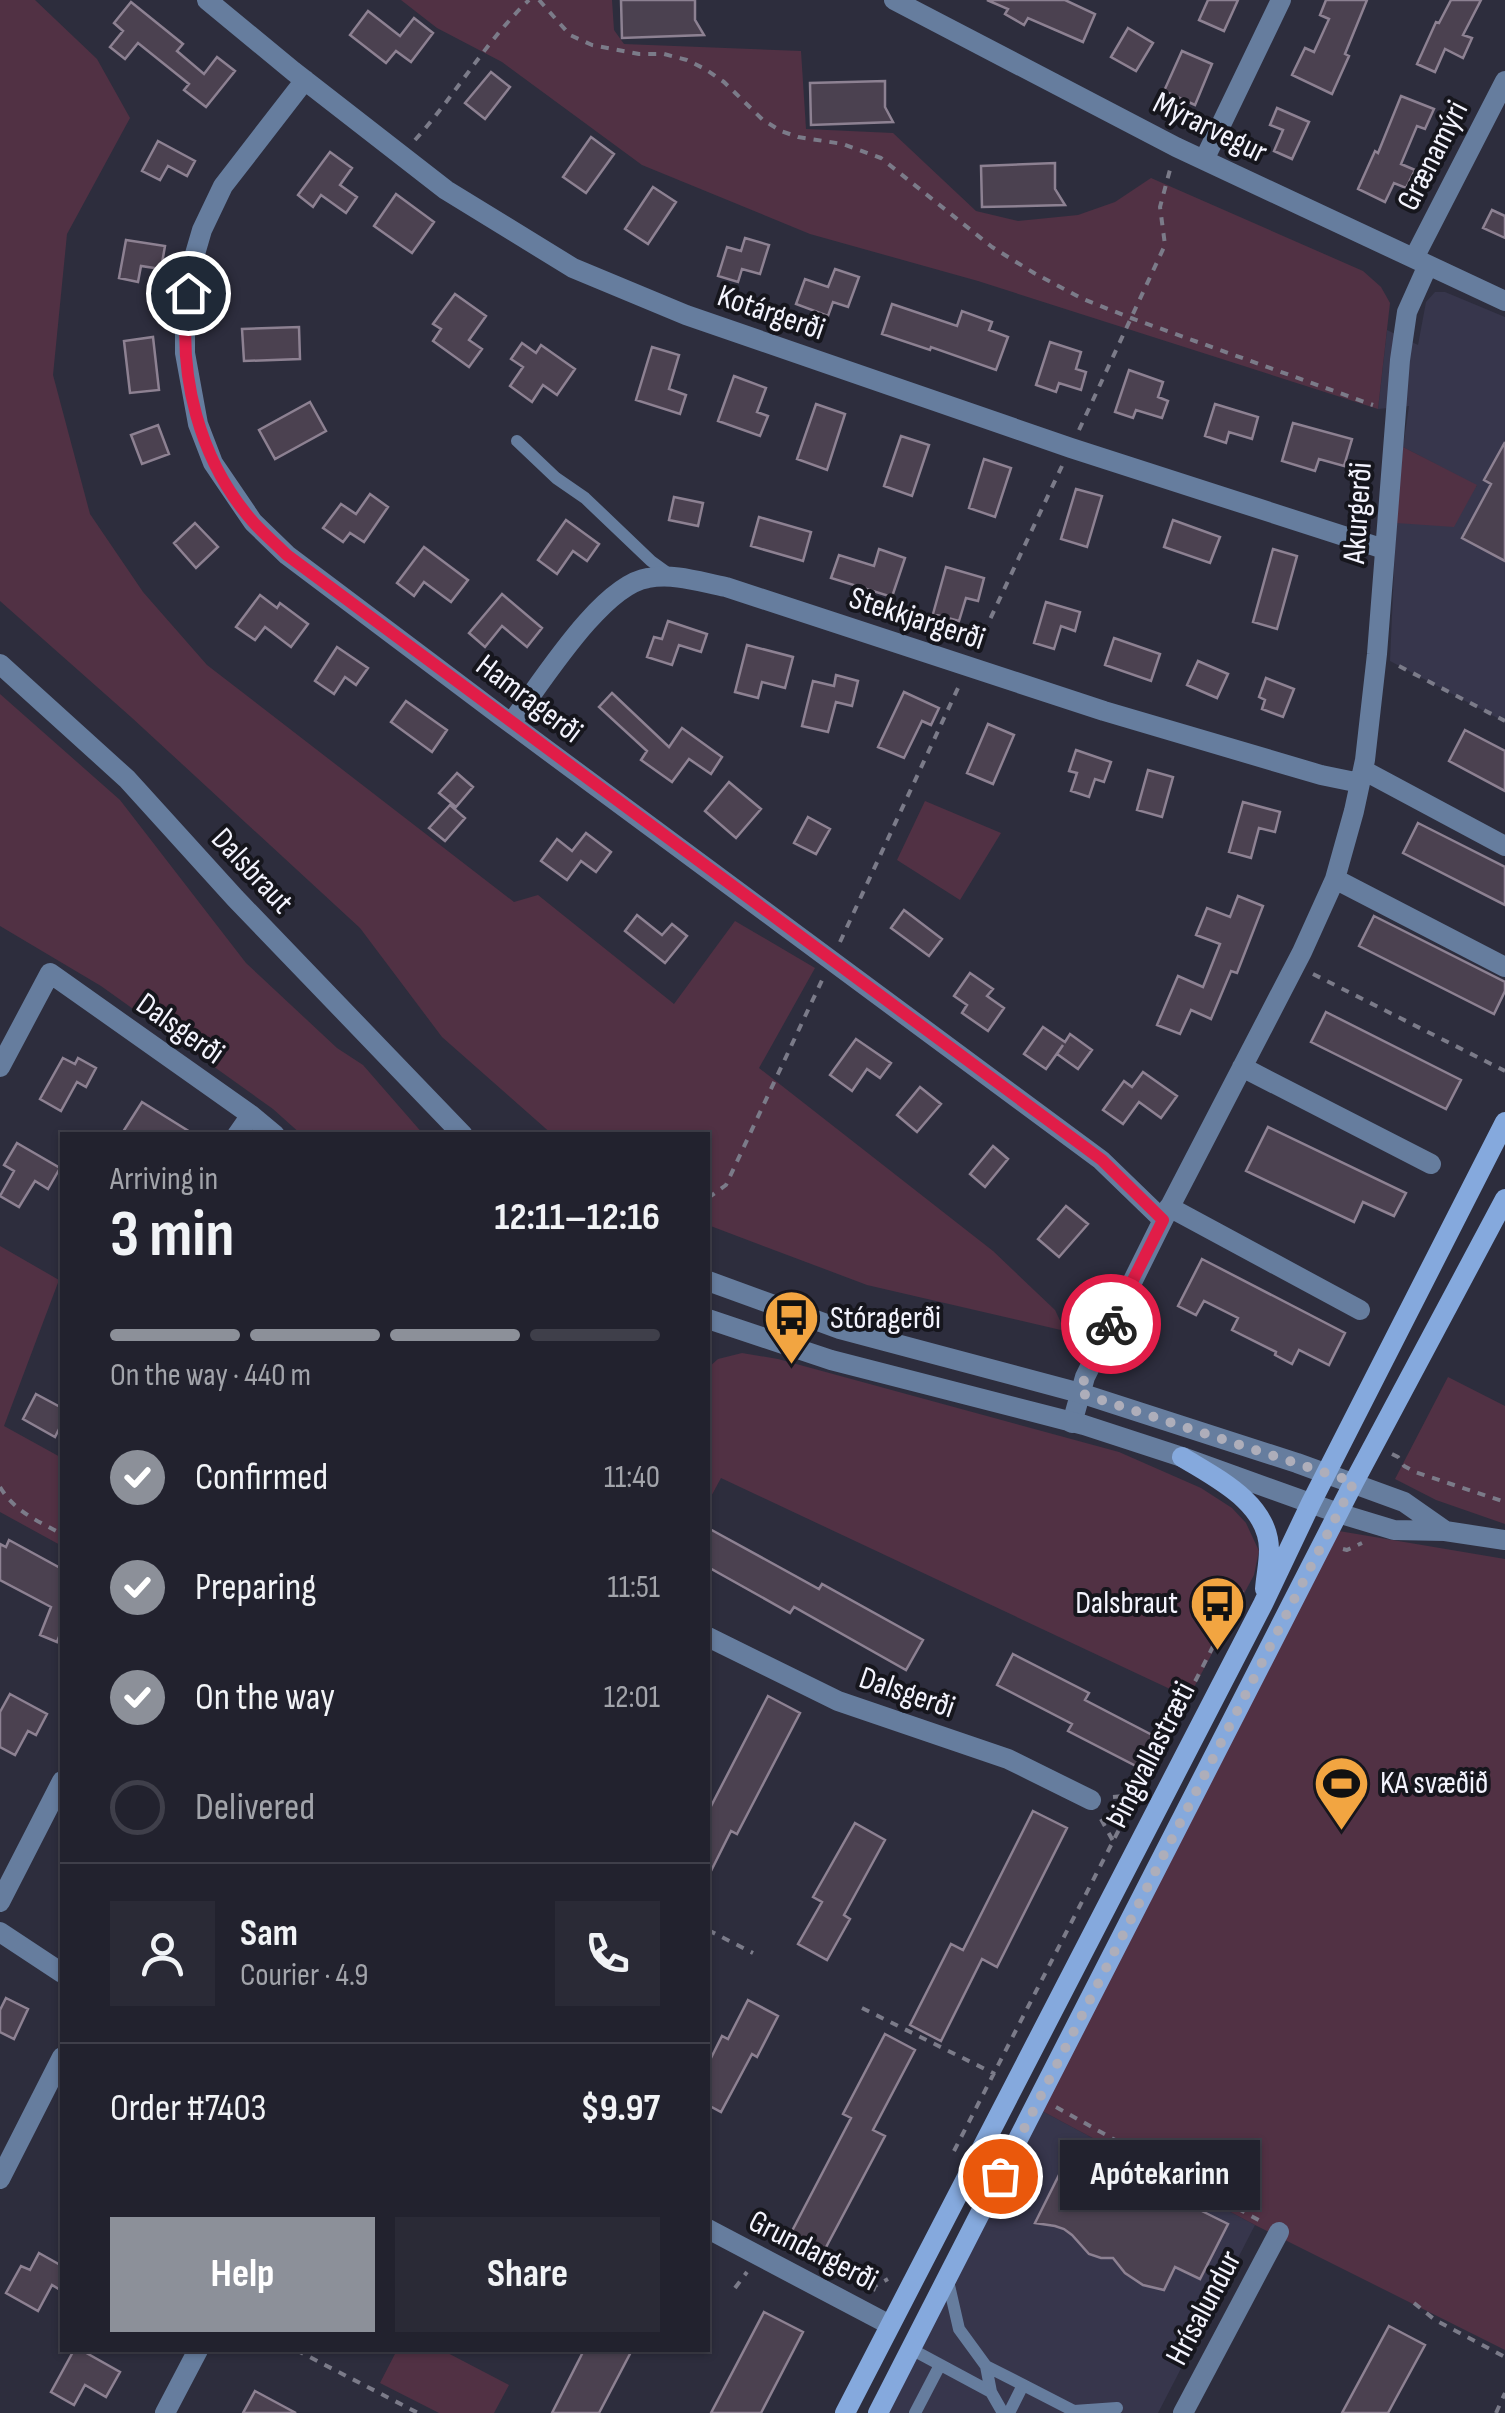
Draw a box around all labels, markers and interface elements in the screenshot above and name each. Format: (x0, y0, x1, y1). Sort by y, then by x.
street label: Mýrarvegur (1147, 84, 1273, 172)
street label: Grænamýri (1389, 95, 1477, 217)
pin (146, 251, 231, 336)
icon: home (161, 266, 216, 321)
street label: Kotárgerði (712, 277, 830, 349)
street label: Akurgerði (1335, 461, 1381, 566)
street label: Stekkjargerði (844, 579, 990, 659)
street label: Hamragerði (468, 646, 590, 752)
street label: Dalsbraut (203, 820, 301, 922)
street label: Dalsgerði (128, 985, 232, 1073)
text: Arriving in (110, 1160, 218, 1199)
text: 12:11–12:16 (494, 1195, 660, 1240)
text: 3 min (110, 1197, 234, 1275)
courier (1061, 1274, 1161, 1374)
bus stop icon: Stóragerði (761, 1288, 821, 1367)
icon: bike (1084, 1297, 1139, 1352)
place label: Stóragerði (830, 1299, 941, 1338)
text: On the way · 440 m (110, 1356, 311, 1395)
icon: check (110, 1450, 165, 1505)
text: Confirmed (195, 1455, 328, 1500)
text: 11:40 (604, 1458, 660, 1497)
icon: check (110, 1560, 165, 1615)
text: Preparing (195, 1565, 316, 1610)
text: 11:51 (608, 1568, 660, 1607)
bus stop icon: Dalsbraut (1187, 1573, 1247, 1652)
place label: Dalsbraut (1075, 1584, 1178, 1623)
street label: Dalsgerði (854, 1659, 960, 1727)
icon: check (110, 1670, 165, 1725)
text: On the way (195, 1675, 335, 1720)
street label: Þingvallastræti (1098, 1675, 1204, 1835)
text: 12:01 (604, 1678, 660, 1717)
sports icon: KA svæðið (1311, 1753, 1371, 1832)
place label: KA svæðið (1380, 1764, 1488, 1803)
text: Delivered (195, 1785, 315, 1830)
button: person (110, 1901, 215, 2006)
button: phone (555, 1901, 660, 2006)
text: Sam (240, 1911, 298, 1956)
text: Courier · 4.9 (240, 1956, 368, 1995)
text: Order #7403 (110, 2086, 266, 2131)
text: $9.97 (580, 2086, 660, 2131)
pin (958, 2134, 1043, 2219)
callout: Apótekarinn (1060, 2141, 1260, 2211)
icon: bag (973, 2149, 1028, 2204)
text: Apótekarinn (1091, 2155, 1229, 2194)
street label: Grundargerði (742, 2202, 884, 2300)
button: Help (110, 2217, 375, 2332)
button: Share (395, 2217, 660, 2332)
street label: Hrísalundur (1158, 2244, 1250, 2372)

